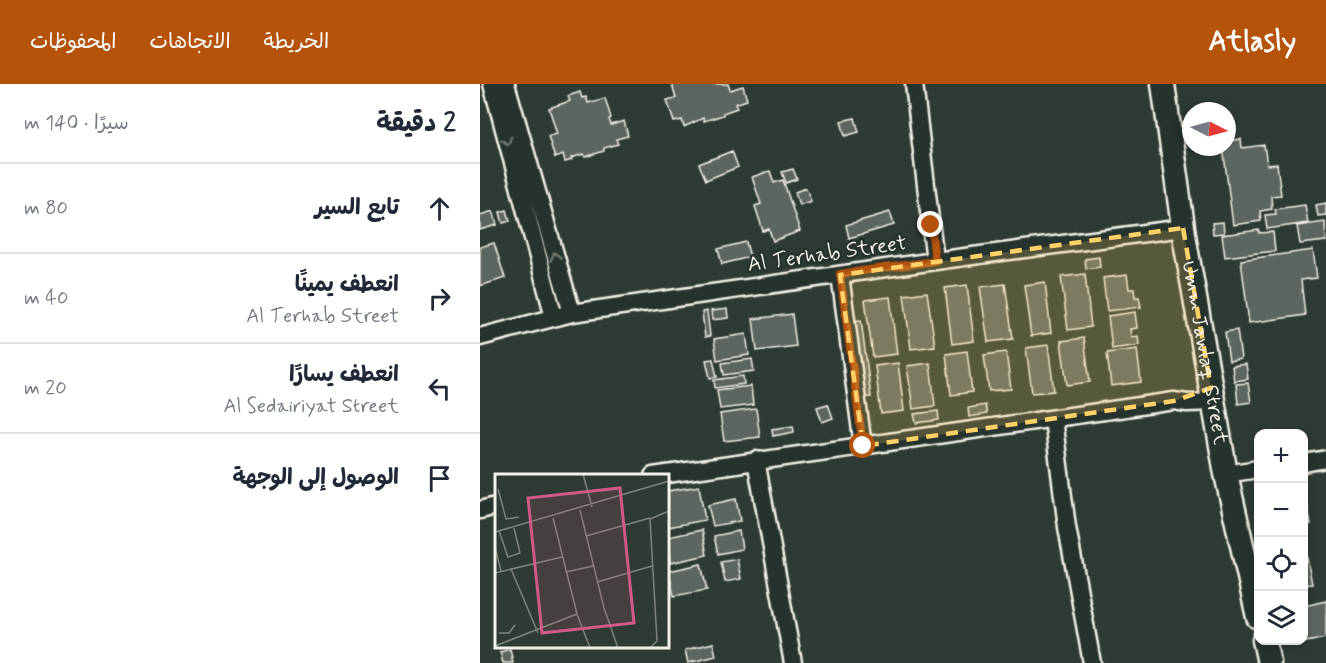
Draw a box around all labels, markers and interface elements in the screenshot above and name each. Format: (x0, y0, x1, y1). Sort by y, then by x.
text: Atlasly (1208, 24, 1296, 61)
text: المحفوظات (30, 28, 116, 56)
text: الاتجاهات (149, 28, 231, 56)
text: الخريطة (264, 28, 329, 56)
north arrow (1182, 102, 1236, 156)
text: 2 دقيقة (376, 107, 456, 141)
text: سيرًا · 140 m (24, 110, 129, 137)
one-way arrow (500, 135, 512, 145)
icon: ahead (423, 192, 456, 225)
text: تابع السير (315, 194, 399, 222)
text: 80 m (24, 195, 68, 222)
route end (917, 211, 943, 237)
street label: Al Terhab Street (746, 229, 908, 279)
one-way arrow (550, 252, 563, 262)
street label: Umm Jawlaq Street (1175, 259, 1235, 448)
text: انعطف يمينًا (295, 271, 399, 299)
icon: right (423, 282, 456, 315)
text: 40 m (24, 285, 68, 312)
text: Al Terhab Street (246, 303, 399, 330)
text: انعطف يسارًا (289, 361, 399, 389)
icon: left (423, 372, 456, 405)
text: 20 m (24, 375, 67, 402)
text: Al Sedairiyat Street (223, 393, 399, 420)
map controls (1254, 429, 1308, 645)
button: + (1254, 429, 1308, 483)
route start (849, 432, 875, 458)
icon: arrive (423, 462, 456, 495)
text: الوصول إلى الوجهة (232, 464, 399, 492)
inset map (495, 474, 669, 648)
button: − (1254, 483, 1308, 537)
button: locate (1254, 537, 1308, 591)
button: layers (1254, 591, 1308, 645)

